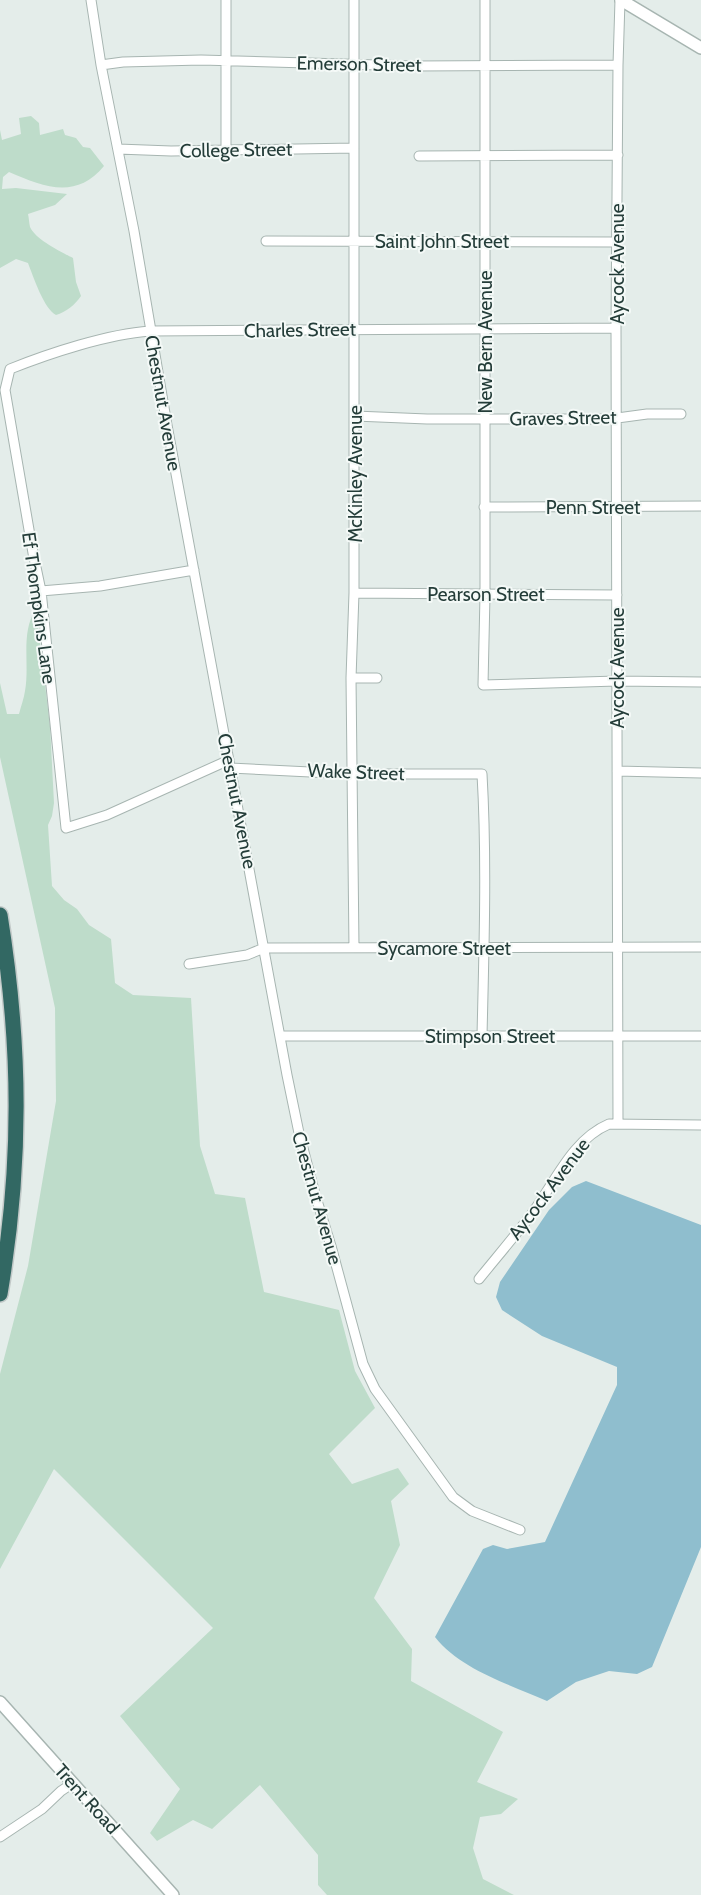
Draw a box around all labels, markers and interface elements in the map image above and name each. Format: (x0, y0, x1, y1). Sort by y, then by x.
street label: Emerson Street (296, 51, 422, 77)
street label: College Street (179, 138, 293, 162)
street label: Aycock Avenue (606, 203, 629, 324)
street label: Saint John Street (375, 230, 510, 253)
street label: New Bern Avenue (474, 270, 497, 414)
street label: Charles Street (244, 318, 357, 342)
street label: Chestnut Avenue (140, 333, 186, 473)
street label: McKinley Avenue (344, 405, 367, 543)
street label: Graves Street (509, 406, 617, 430)
street label: Penn Street (546, 496, 641, 519)
street label: Ef Thompkins Lane (17, 531, 61, 686)
street label: Pearson Street (427, 583, 545, 606)
street label: Aycock Avenue (606, 607, 629, 728)
street label: Chestnut Avenue (213, 731, 261, 871)
street label: Wake Street (307, 759, 406, 785)
street label: Sycamore Street (377, 937, 511, 960)
street label: Stimpson Street (425, 1025, 556, 1048)
street label: Chestnut Avenue (287, 1129, 347, 1268)
street label: Aycock Avenue (503, 1134, 595, 1244)
street label: Trent Road (50, 1759, 124, 1839)

